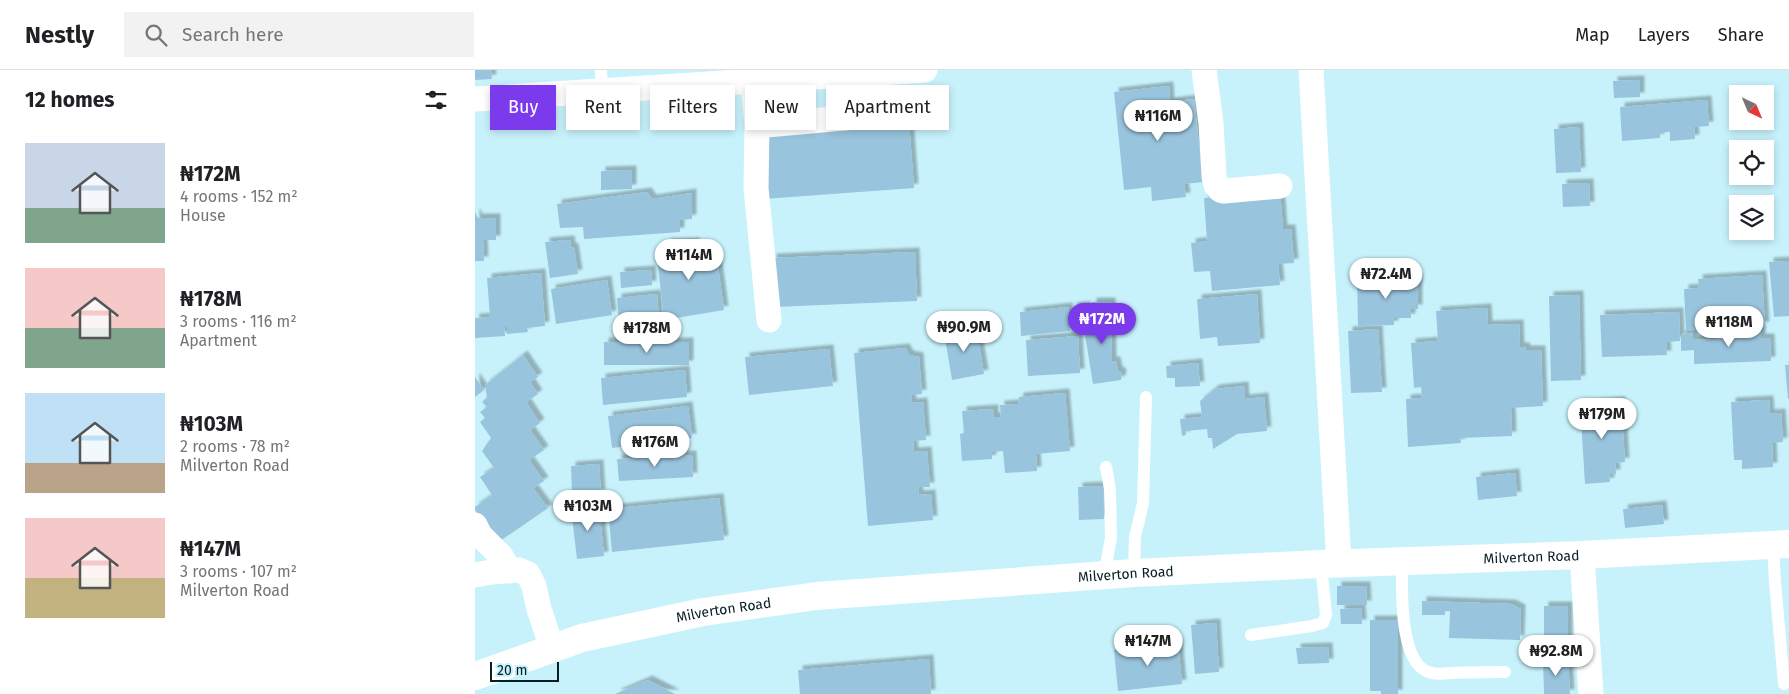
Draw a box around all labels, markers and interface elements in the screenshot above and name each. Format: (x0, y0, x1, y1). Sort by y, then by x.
search box (124, 12, 474, 57)
text: Nestly (25, 21, 94, 49)
icon: search (142, 21, 170, 49)
text: Search here (182, 23, 284, 46)
text: Map (1575, 24, 1610, 46)
text: Layers (1638, 24, 1690, 46)
text: Share (1718, 24, 1764, 46)
chip: Buy (490, 85, 556, 130)
chip: Rent (566, 85, 640, 130)
chip: Filters (650, 85, 735, 130)
chip: New (745, 85, 816, 130)
chip: Apartment (826, 85, 949, 130)
north arrow (1729, 85, 1774, 130)
map controls (1729, 85, 1774, 240)
icon: filters (422, 86, 450, 114)
text: 12 homes (25, 87, 114, 113)
pin: ₦116M (1123, 100, 1193, 142)
text: ₦116M (1135, 106, 1181, 125)
button: locate (1729, 140, 1774, 185)
text: ₦172M (180, 161, 241, 187)
icon: home (65, 163, 125, 223)
text: 4 rooms · 152 m² (180, 187, 298, 206)
button: layers (1729, 195, 1774, 240)
text: House (180, 206, 226, 225)
pin: ₦114M (654, 238, 724, 281)
text: ₦114M (666, 245, 712, 264)
pin: ₦72.4M (1345, 258, 1427, 300)
text: ₦72.4M (1360, 264, 1412, 283)
text: ₦178M (180, 286, 242, 312)
icon: home (65, 288, 125, 348)
pin: ₦172M (1067, 302, 1137, 345)
pin: ₦118M (1694, 306, 1764, 348)
text: ₦172M (1079, 309, 1125, 328)
pin: ₦90.9M (923, 310, 1005, 353)
text: 3 rooms · 116 m² (180, 312, 297, 331)
pin: ₦178M (612, 312, 682, 354)
text: ₦118M (1706, 312, 1752, 331)
text: ₦90.9M (937, 317, 991, 336)
text: ₦178M (623, 318, 671, 337)
text: Apartment (180, 331, 257, 350)
pin: ₦179M (1567, 398, 1637, 440)
text: ₦179M (1579, 404, 1625, 423)
text: ₦103M (180, 411, 243, 437)
icon: home (65, 413, 125, 473)
pin: ₦176M (620, 426, 690, 468)
text: ₦176M (632, 432, 678, 451)
text: 2 rooms · 78 m² (180, 437, 290, 456)
text: Milverton Road (180, 456, 290, 475)
pin: ₦103M (553, 490, 623, 532)
text: ₦103M (564, 496, 612, 515)
text: ₦147M (180, 536, 241, 562)
icon: home (65, 538, 125, 598)
street label: Milverton Road (1483, 547, 1580, 567)
text: 3 rooms · 107 m² (180, 562, 297, 581)
street label: Milverton Road (1077, 563, 1174, 586)
text: Milverton Road (180, 581, 290, 600)
street label: Milverton Road (675, 594, 772, 626)
pin: ₦147M (1113, 624, 1183, 667)
text: ₦147M (1125, 631, 1171, 650)
pin: ₦92.8M (1515, 634, 1597, 677)
text: ₦92.8M (1529, 641, 1583, 660)
scale bar (490, 659, 559, 682)
text: 20 m (497, 662, 527, 679)

